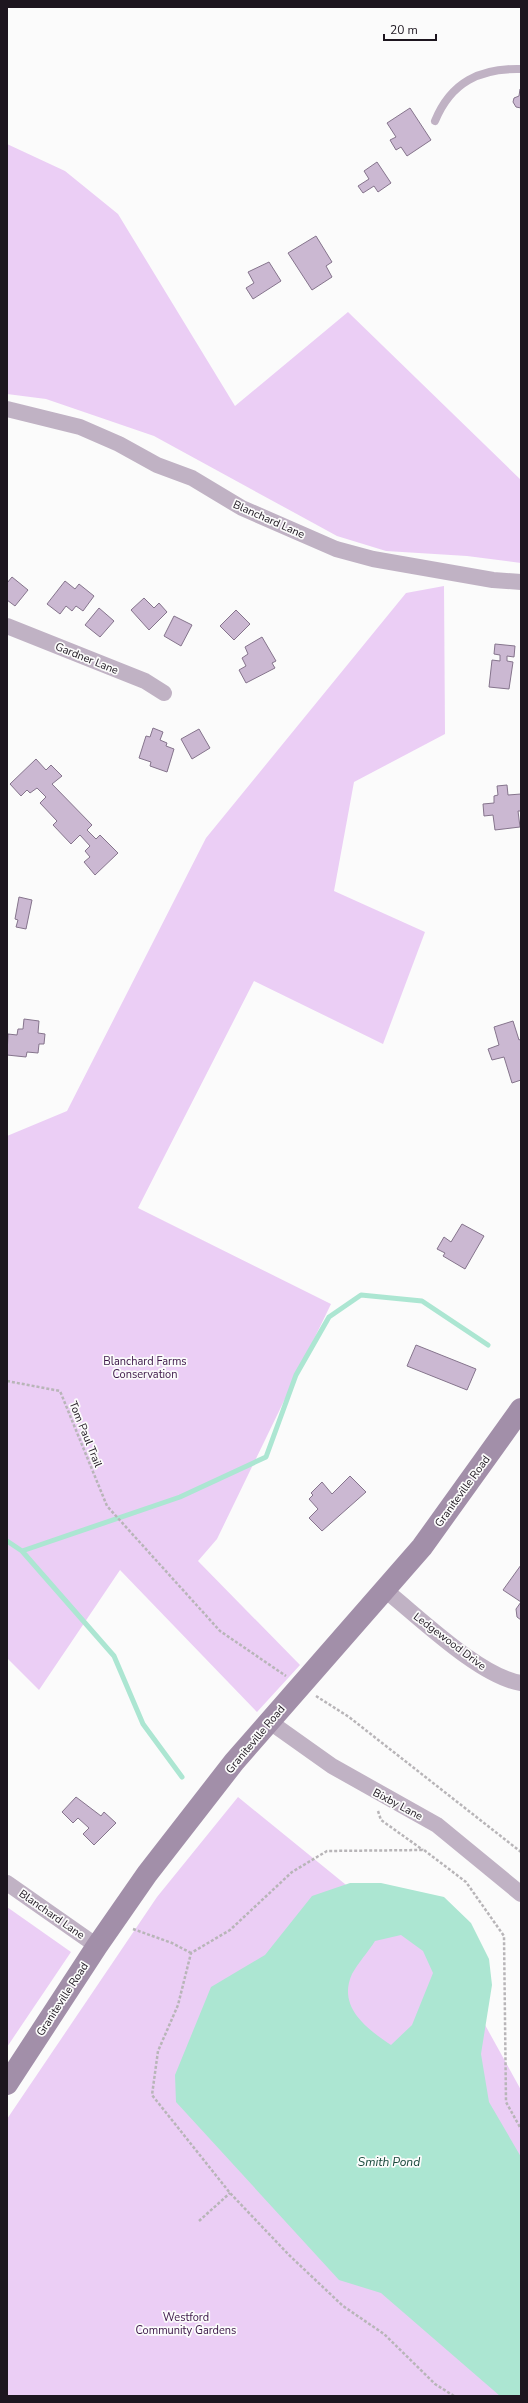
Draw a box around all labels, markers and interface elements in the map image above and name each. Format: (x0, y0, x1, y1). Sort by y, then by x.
scale bar (384, 16, 436, 42)
text: 20 m (390, 22, 418, 38)
street label: Blanchard Lane (231, 497, 307, 542)
street label: Gardner Lane (53, 639, 121, 678)
park label: Blanchard Farms Conservation (103, 1354, 187, 1382)
street label: Tom Paul Trail (65, 1399, 106, 1470)
street label: Graniteville Road (431, 1452, 493, 1530)
street label: Ledgewood Drive (410, 1609, 489, 1674)
street label: Graniteville Road (222, 1702, 288, 1777)
street label: Bixby Lane (370, 1785, 425, 1824)
street label: Blanchard Lane (16, 1886, 88, 1943)
street label: Graniteville Road (33, 1960, 92, 2039)
water label: Smith Pond (358, 2154, 420, 2170)
park label: Westford Community Gardens (136, 2310, 236, 2338)

